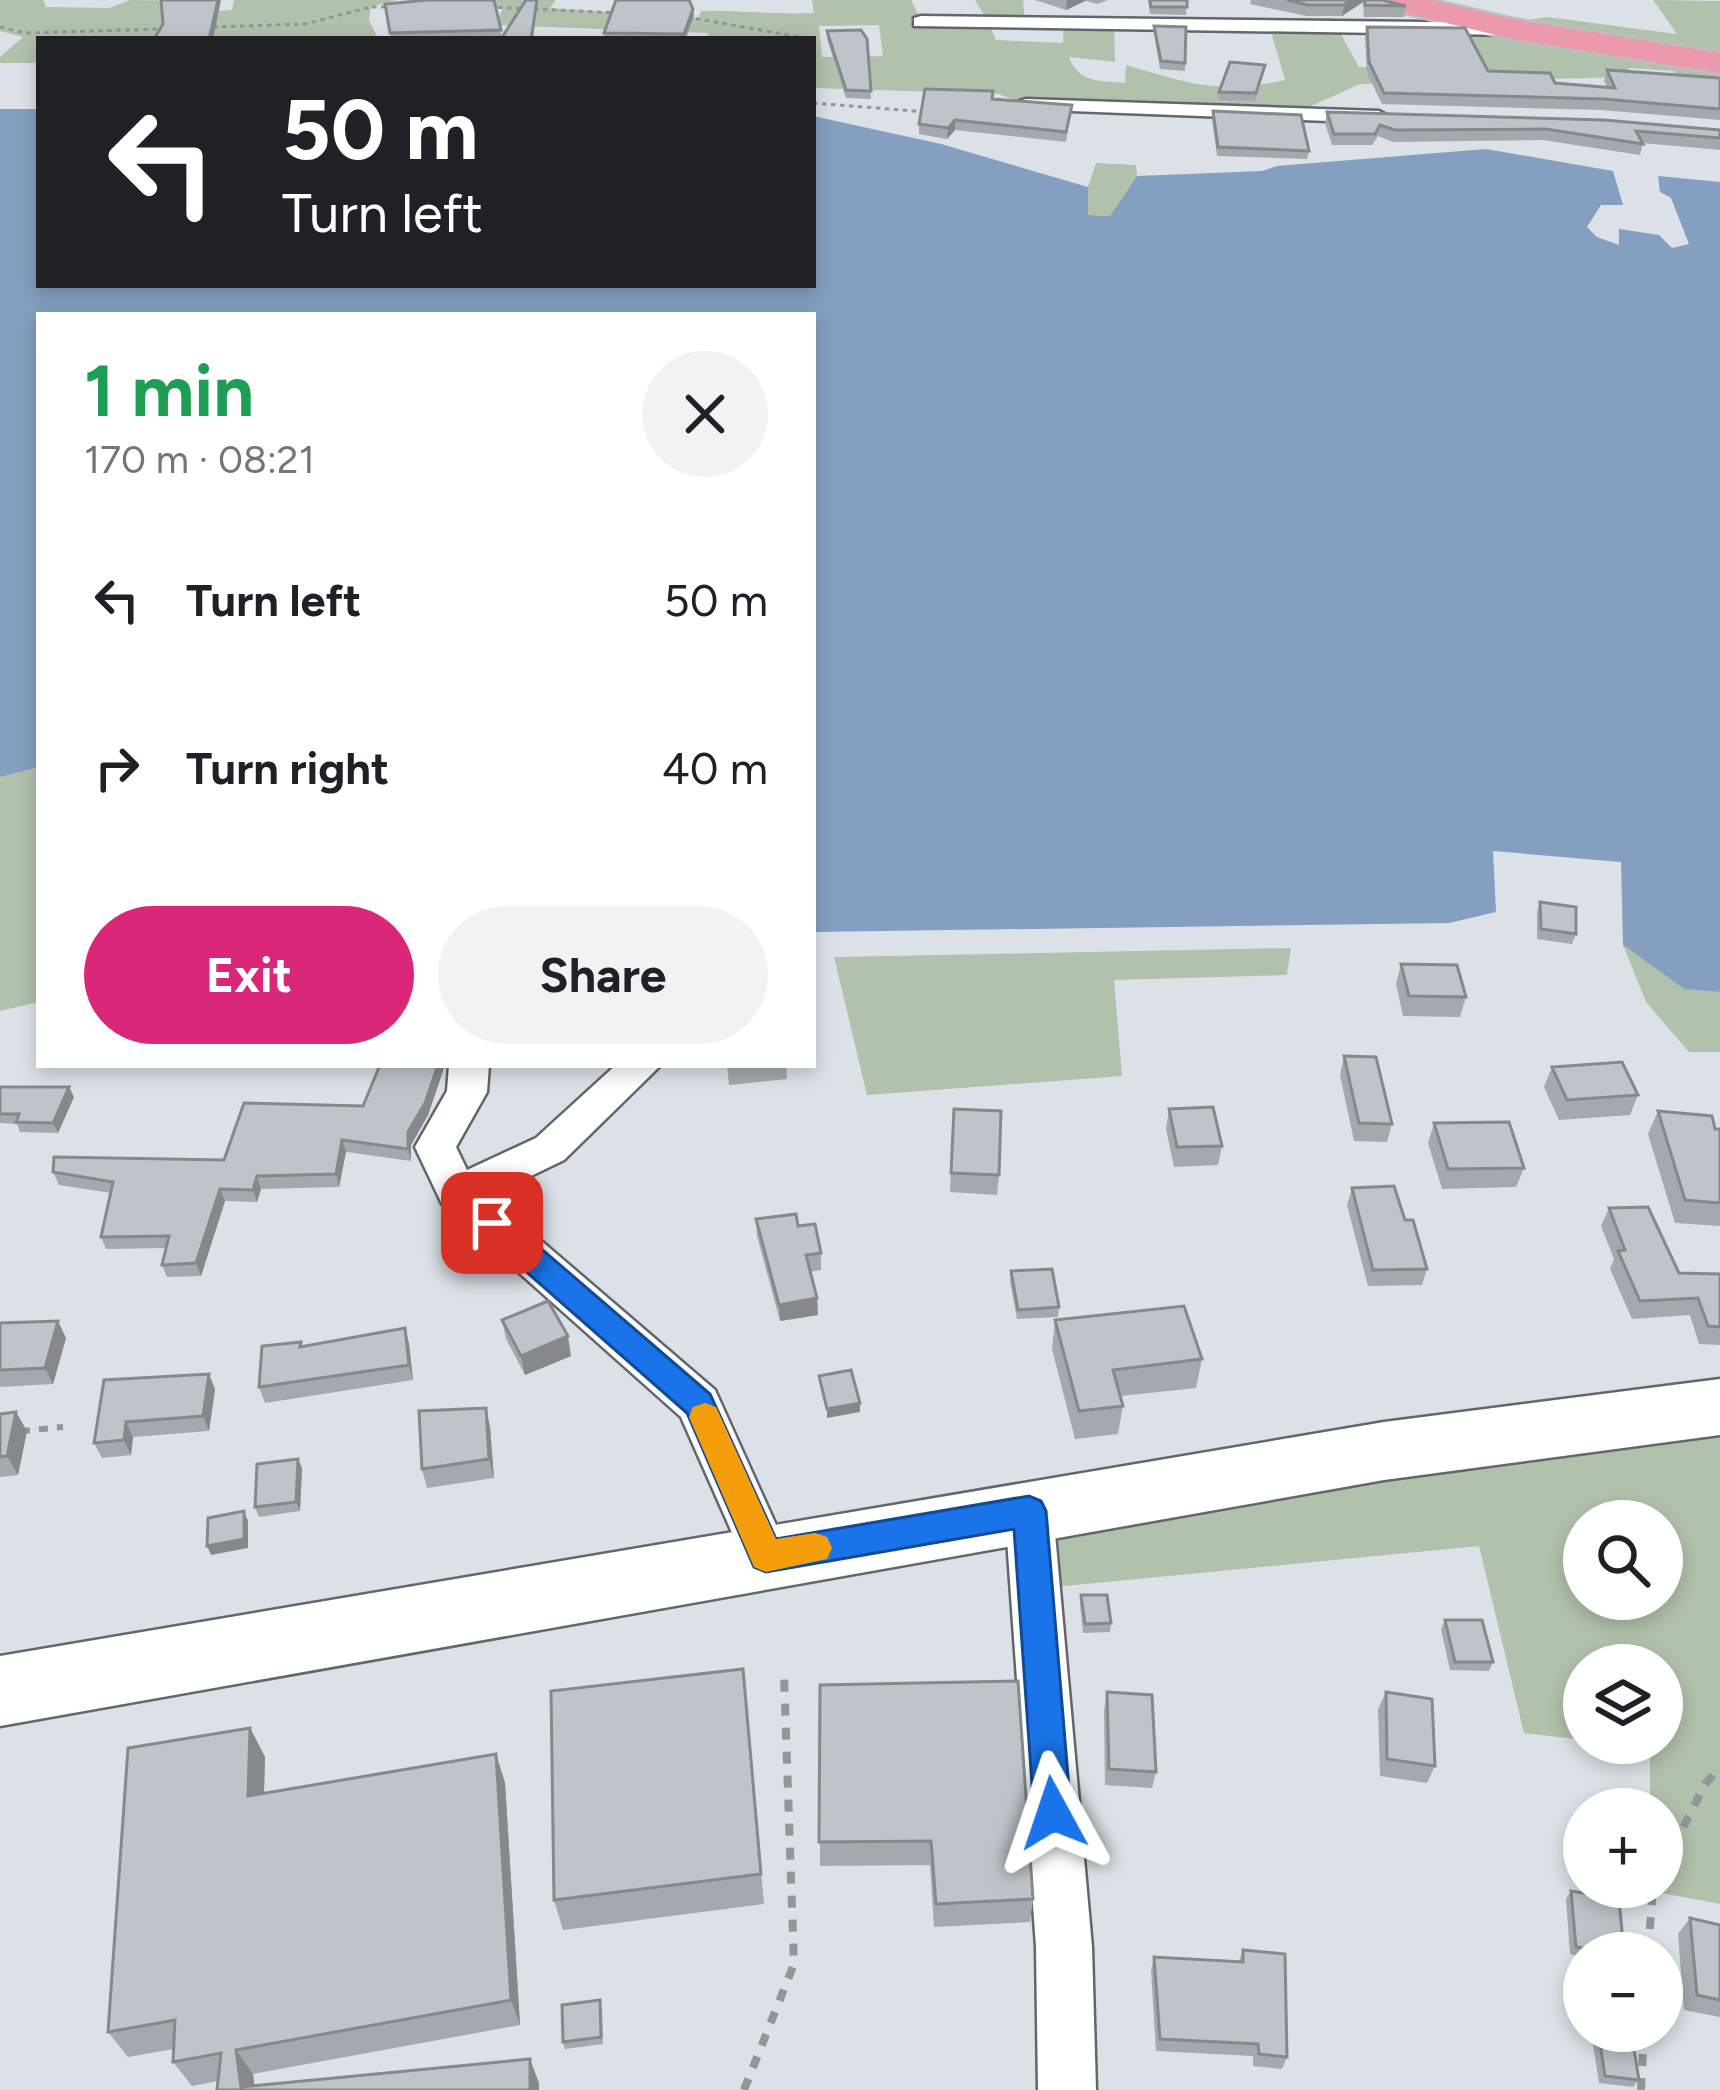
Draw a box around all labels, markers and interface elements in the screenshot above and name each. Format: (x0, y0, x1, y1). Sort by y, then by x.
text: 50 m (282, 79, 478, 180)
icon: left (84, 84, 240, 240)
text: Turn left (282, 181, 483, 246)
text: 1 min (84, 348, 254, 434)
button: close (642, 351, 768, 477)
text: 170 m · 08:21 (84, 436, 315, 483)
icon: left (84, 567, 150, 633)
text: Turn left (186, 573, 361, 627)
text: 50 m (664, 573, 768, 627)
icon: right (84, 735, 150, 801)
text: Turn right (186, 741, 389, 795)
text: 40 m (662, 741, 768, 795)
button: Exit (84, 906, 414, 1044)
button: Share (438, 906, 768, 1044)
pin (441, 1172, 543, 1274)
icon: arrive (459, 1190, 525, 1256)
map controls (1563, 1500, 1683, 2052)
button: search (1563, 1500, 1683, 1620)
button: layers (1563, 1644, 1683, 1764)
position arrow (990, 1750, 1116, 1876)
button: + (1563, 1788, 1683, 1908)
button: − (1563, 1932, 1683, 2052)

